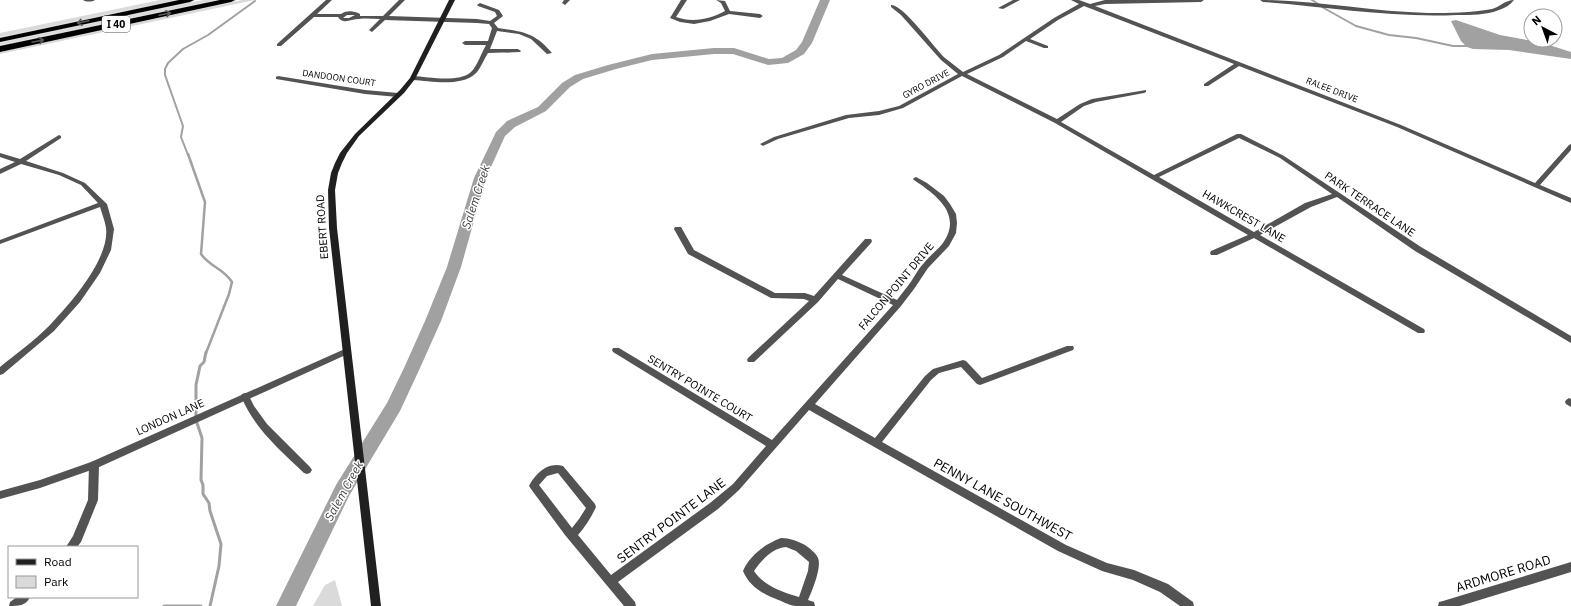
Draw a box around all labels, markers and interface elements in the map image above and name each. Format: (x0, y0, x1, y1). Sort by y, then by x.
north arrow (1523, 8, 1563, 48)
one-way arrow (159, 9, 172, 17)
text: N (1529, 13, 1544, 28)
road number: I 40 (102, 16, 130, 32)
one-way arrow (77, 19, 90, 27)
one-way arrow (31, 36, 44, 44)
street label: DANDOON COURT (302, 67, 376, 88)
street label: GYRO DRIVE (900, 67, 951, 101)
street label: RALEE DRIVE (1305, 75, 1360, 104)
water label: Salem Creek (458, 162, 493, 231)
street label: PARK TERRACE LANE (1322, 168, 1418, 240)
street label: HAWKCREST LANE (1200, 187, 1288, 245)
street label: EBERT ROAD (313, 194, 331, 260)
street label: FALCON POINT DRIVE (855, 239, 937, 333)
street label: SENTRY POINTE COURT (645, 351, 755, 425)
street label: LONDON LANE (134, 396, 206, 438)
street label: PENNY LANE SOUTHWEST (931, 454, 1075, 545)
water label: Salem Creek (321, 457, 367, 523)
street label: SENTRY POINTE LANE (614, 474, 729, 567)
legend (8, 546, 138, 598)
street label: ARDMORE ROAD (1454, 551, 1553, 596)
text: Road (44, 554, 72, 569)
text: Park (44, 574, 69, 589)

